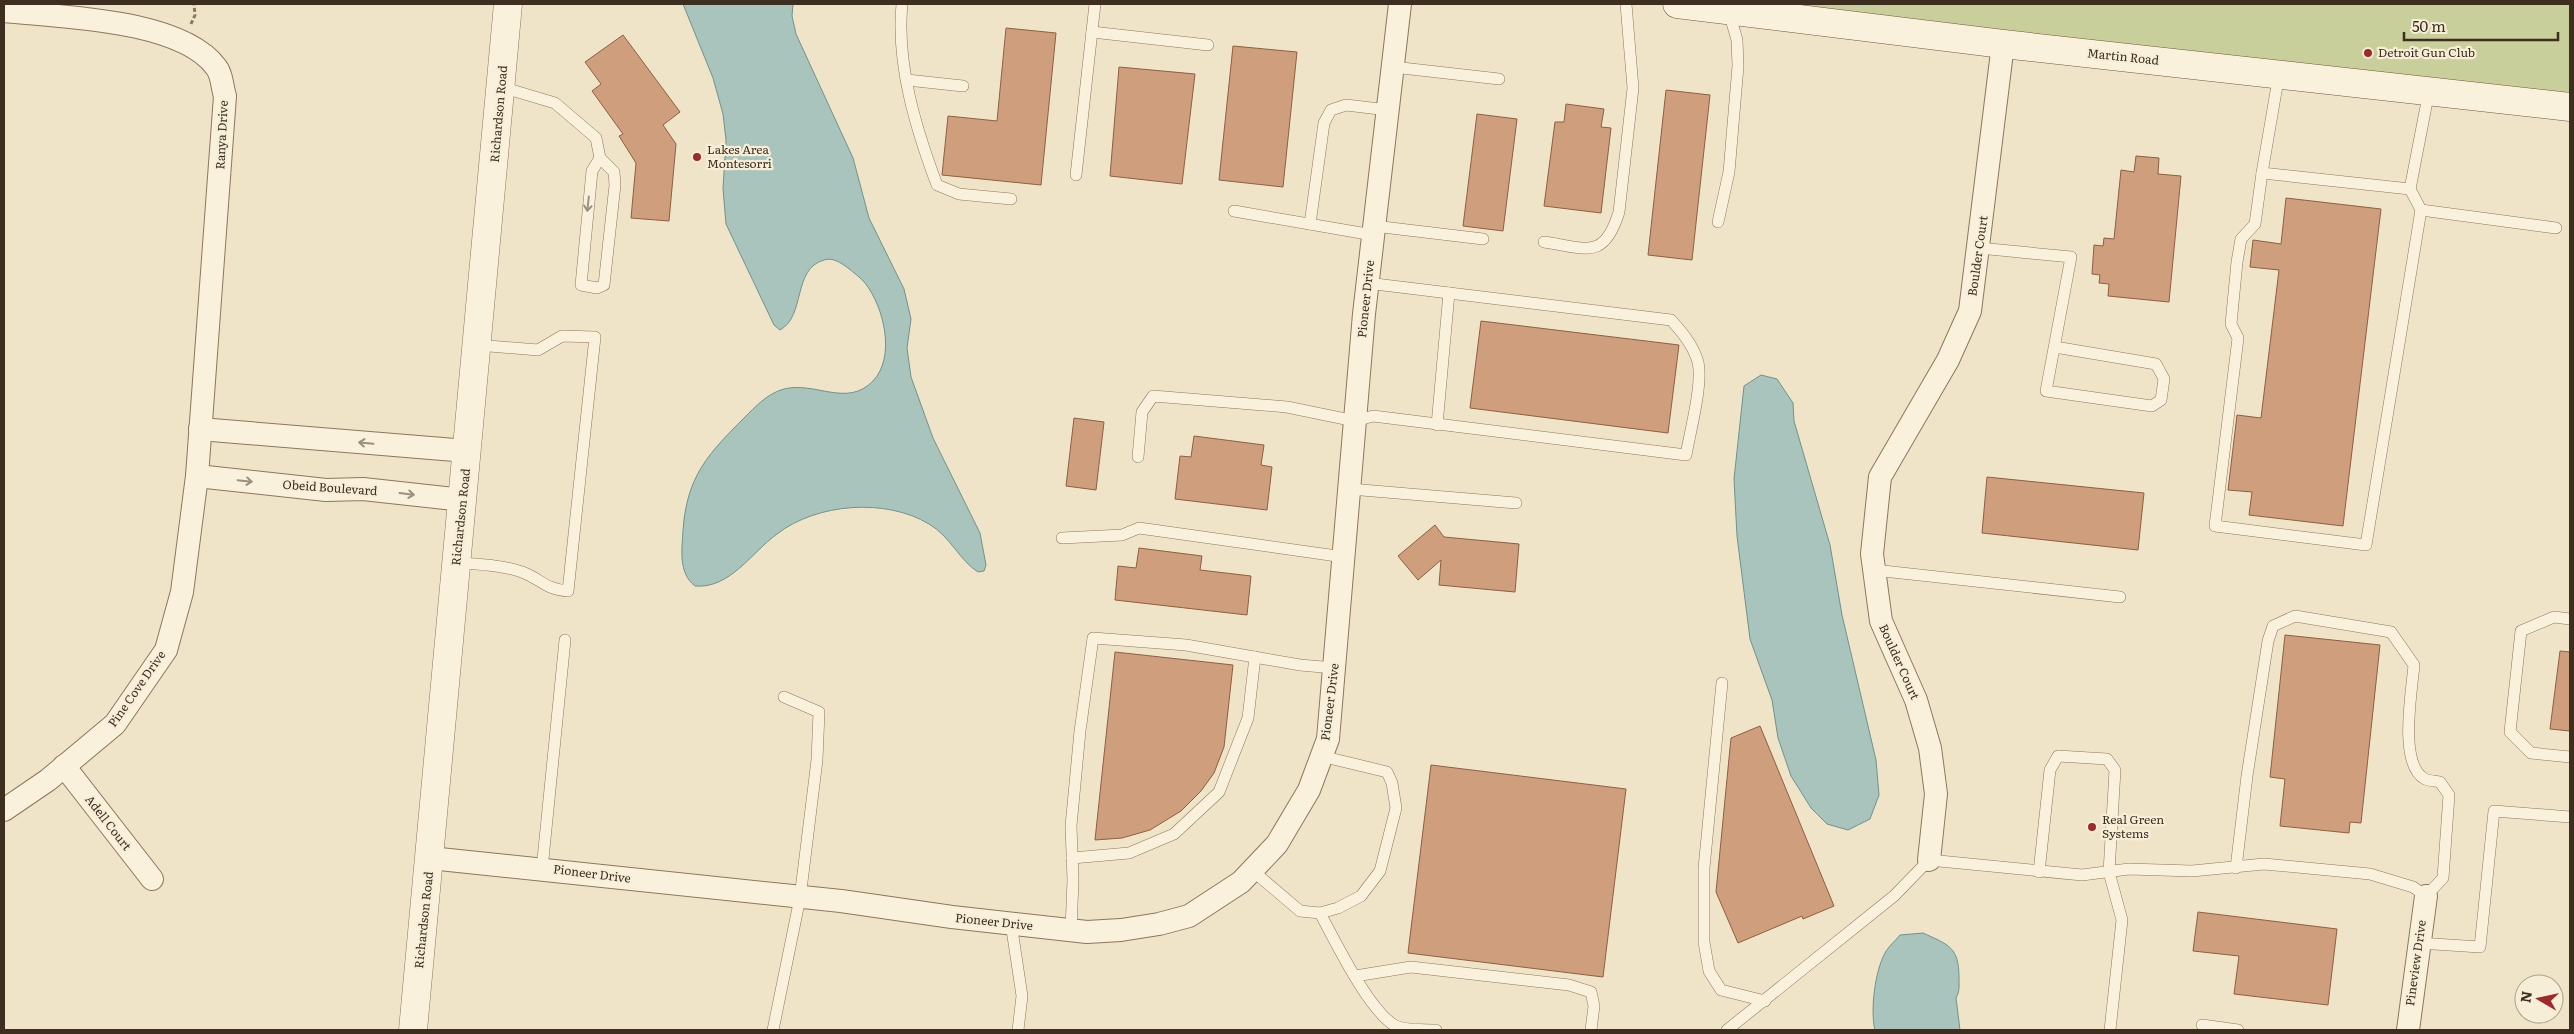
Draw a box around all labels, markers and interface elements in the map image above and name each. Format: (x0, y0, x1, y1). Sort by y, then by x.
scale bar (2404, 10, 2558, 42)
text: 50 m (2412, 14, 2446, 37)
street label: Martin Road (2086, 43, 2161, 69)
place label: Detroit Gun Club (2378, 43, 2475, 61)
marker: Detroit Gun Club (2362, 47, 2374, 59)
street label: Richardson Road (485, 64, 511, 163)
street label: Ranya Drive (210, 100, 232, 170)
place label: Lakes Area Montesorri (707, 140, 772, 172)
marker: Lakes Area Montesorri (691, 151, 703, 163)
one-way arrow (583, 196, 593, 212)
street label: Boulder Court (1962, 214, 1992, 297)
street label: Pioneer Drive (1352, 259, 1378, 339)
one-way arrow (359, 438, 375, 447)
street label: Richardson Road (446, 467, 474, 566)
street label: Obeid Boulevard (282, 475, 379, 499)
one-way arrow (237, 476, 253, 486)
one-way arrow (398, 489, 414, 499)
street label: Boulder Court (1875, 621, 1925, 703)
street label: Pine Cove Drive (103, 646, 169, 730)
street label: Pioneer Drive (1315, 662, 1343, 742)
street label: Adell Court (81, 791, 136, 854)
place label: Real Green Systems (2102, 810, 2164, 842)
marker: Real Green Systems (2086, 821, 2098, 833)
street label: Pioneer Drive (552, 859, 632, 887)
street label: Richardson Road (409, 870, 437, 969)
street label: Pioneer Drive (954, 908, 1034, 934)
street label: Pineview Drive (2400, 919, 2430, 1007)
north arrow (2514, 974, 2564, 1024)
text: N (2514, 989, 2536, 1004)

